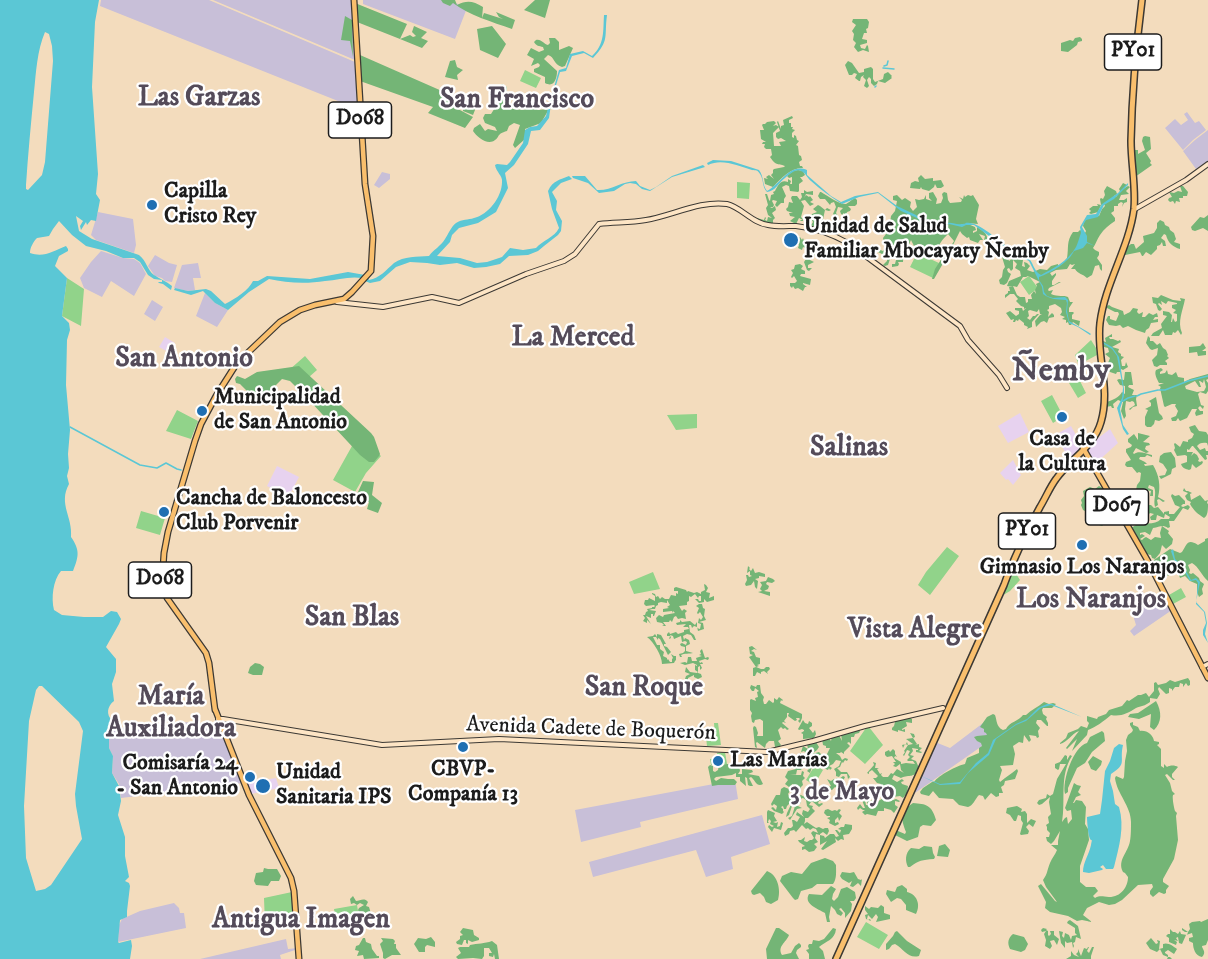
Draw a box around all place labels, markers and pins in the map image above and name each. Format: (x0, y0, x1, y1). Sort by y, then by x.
place label: Capilla Cristo Rey (164, 179, 256, 230)
marker: Capilla Cristo Rey (145, 198, 159, 212)
place label: Unidad de Salud Familiar Mbocayaty Ñemby (804, 214, 1049, 266)
marker: Unidad de Salud Familiar Mbocayaty Ñemby (782, 231, 800, 249)
place label: Municipalidad de San Antonio (214, 385, 347, 436)
marker: Municipalidad de San Antonio (195, 404, 209, 418)
marker: Casa de la Cultura (1055, 410, 1069, 424)
place label: Casa de la Cultura (1018, 427, 1106, 478)
place label: Cancha de Baloncesto Club Porvenir (176, 486, 367, 538)
marker: Cancha de Baloncesto Club Porvenir (157, 505, 171, 519)
marker: Gimnasio Los Naranjos (1075, 538, 1089, 552)
place label: Gimnasio Los Naranjos (980, 555, 1184, 581)
marker: CBVP- Companía 13 (456, 740, 470, 754)
place label: Las Marías (730, 748, 827, 774)
place label: Comisaría 24 - San Antonio (116, 751, 238, 802)
marker: Las Marías (711, 754, 725, 768)
place label: CBVP- Companía 13 (408, 757, 518, 808)
place label: Unidad Sanitaria IPS (276, 760, 392, 812)
marker: Comisaría 24 - San Antonio (243, 770, 257, 784)
marker: Unidad Sanitaria IPS (254, 777, 272, 795)

